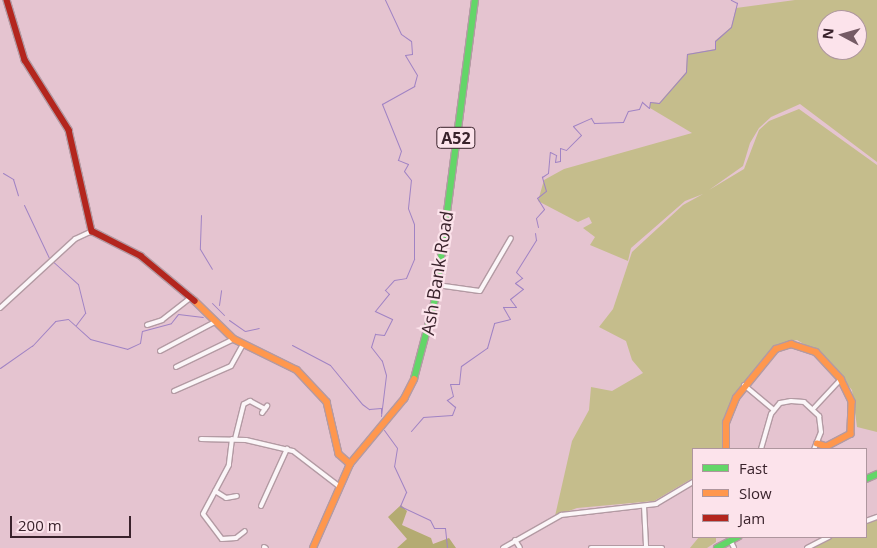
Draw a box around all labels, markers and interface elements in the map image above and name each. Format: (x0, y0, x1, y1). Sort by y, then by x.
north arrow (817, 10, 867, 60)
text: N (818, 27, 838, 40)
road number: A52 (436, 125, 476, 152)
street label: Ash Bank Road (417, 209, 457, 337)
legend (692, 448, 867, 538)
text: Fast (739, 458, 768, 478)
text: Slow (739, 483, 772, 503)
scale bar (12, 506, 134, 538)
text: Jam (739, 508, 765, 528)
text: 200 m (18, 515, 62, 535)

